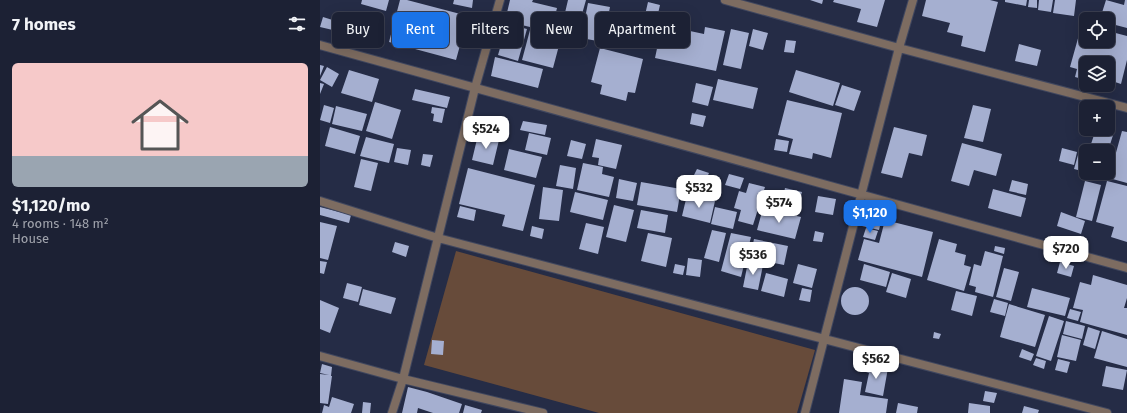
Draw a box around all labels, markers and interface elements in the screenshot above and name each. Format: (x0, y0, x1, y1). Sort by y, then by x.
chip: Buy (332, 12, 384, 48)
chip: Rent (392, 12, 449, 48)
chip: Filters (457, 12, 523, 48)
chip: New (531, 12, 587, 48)
chip: Apartment (595, 12, 690, 48)
map controls (1079, 12, 1115, 180)
button: locate (1079, 12, 1115, 48)
icon: filters (286, 13, 308, 35)
text: 7 homes (12, 14, 76, 35)
button: layers (1079, 56, 1115, 92)
icon: home (124, 89, 196, 161)
button: + (1079, 100, 1115, 136)
pin: $524 (462, 116, 510, 150)
text: $524 (472, 121, 500, 136)
button: − (1079, 144, 1115, 180)
pin: $532 (675, 175, 723, 209)
text: $532 (685, 180, 713, 195)
pin: $574 (755, 190, 803, 224)
text: $1,120/mo (12, 195, 90, 216)
text: $574 (766, 195, 792, 210)
pin: $1,120 (837, 200, 903, 234)
text: $1,120 (853, 205, 887, 220)
text: 4 rooms · 148 m² (12, 216, 109, 231)
text: House (12, 231, 49, 246)
pin: $720 (1042, 236, 1090, 270)
text: $720 (1052, 241, 1080, 256)
pin: $536 (729, 242, 777, 276)
text: $536 (739, 247, 767, 262)
pin: $562 (852, 346, 900, 380)
text: $562 (862, 351, 890, 366)

